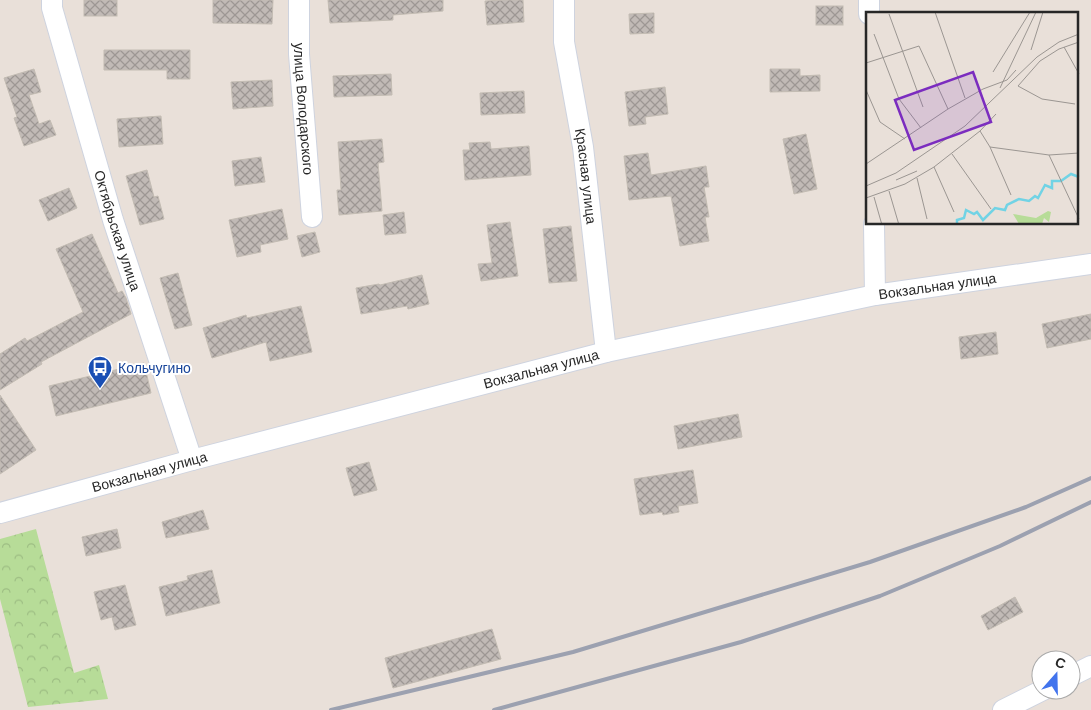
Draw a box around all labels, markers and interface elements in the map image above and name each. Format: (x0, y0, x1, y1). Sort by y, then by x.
inset map (866, 12, 1078, 225)
street label: улица Володарского (291, 43, 317, 176)
street label: Красная улица (572, 127, 600, 225)
street label: Октябрьская улица (91, 168, 144, 293)
street label: Вокзальная улица (877, 270, 997, 302)
street label: Вокзальная улица (482, 346, 601, 392)
bus stop icon: Кольчугино (87, 355, 113, 389)
place label: Кольчугино (118, 360, 191, 376)
street label: Вокзальная улица (90, 448, 209, 495)
north arrow (1031, 650, 1081, 700)
text: С (1053, 654, 1068, 672)

